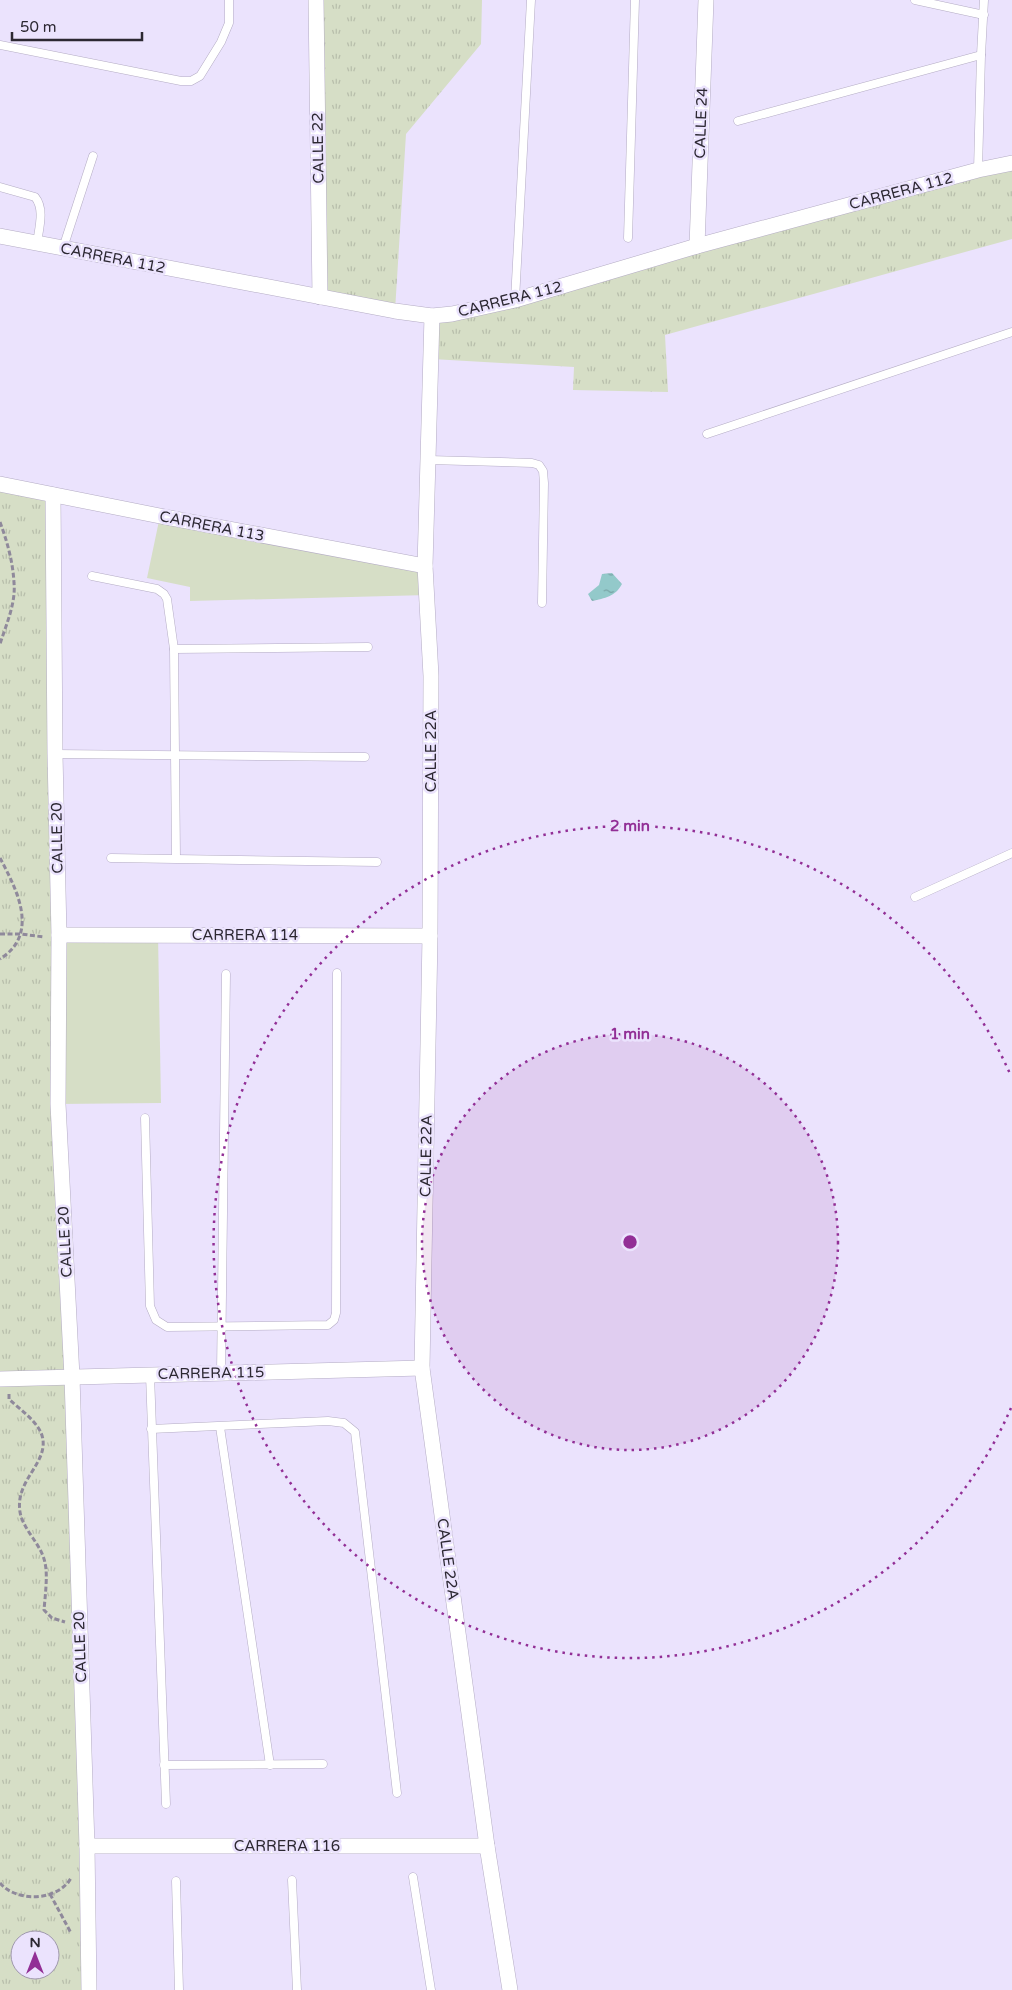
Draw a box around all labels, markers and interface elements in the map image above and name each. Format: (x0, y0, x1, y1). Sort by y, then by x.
scale bar (12, 10, 142, 42)
text: 50 m (20, 18, 57, 36)
street label: CALLE 24 (691, 87, 711, 159)
street label: CALLE 22 (308, 112, 328, 184)
street label: CARRERA 112 (847, 169, 955, 213)
street label: CARRERA 112 (59, 239, 167, 277)
street label: CARRERA 112 (456, 277, 564, 321)
street label: CARRERA 113 (158, 507, 266, 545)
street label: CALLE 22A (422, 710, 440, 792)
street label: CALLE 20 (47, 802, 67, 874)
text: 2 min (610, 817, 650, 835)
street label: CARRERA 114 (192, 926, 298, 944)
text: 1 min (610, 1025, 650, 1043)
street label: CALLE 22A (416, 1115, 436, 1197)
street label: CALLE 20 (54, 1206, 76, 1278)
centre of rings (621, 1233, 639, 1251)
street label: CARRERA 115 (158, 1363, 264, 1383)
street label: CALLE 22A (433, 1517, 463, 1601)
street label: CALLE 20 (70, 1611, 90, 1683)
street label: CARRERA 116 (234, 1837, 340, 1855)
north arrow (10, 1930, 60, 1980)
text: N (29, 1934, 41, 1951)

